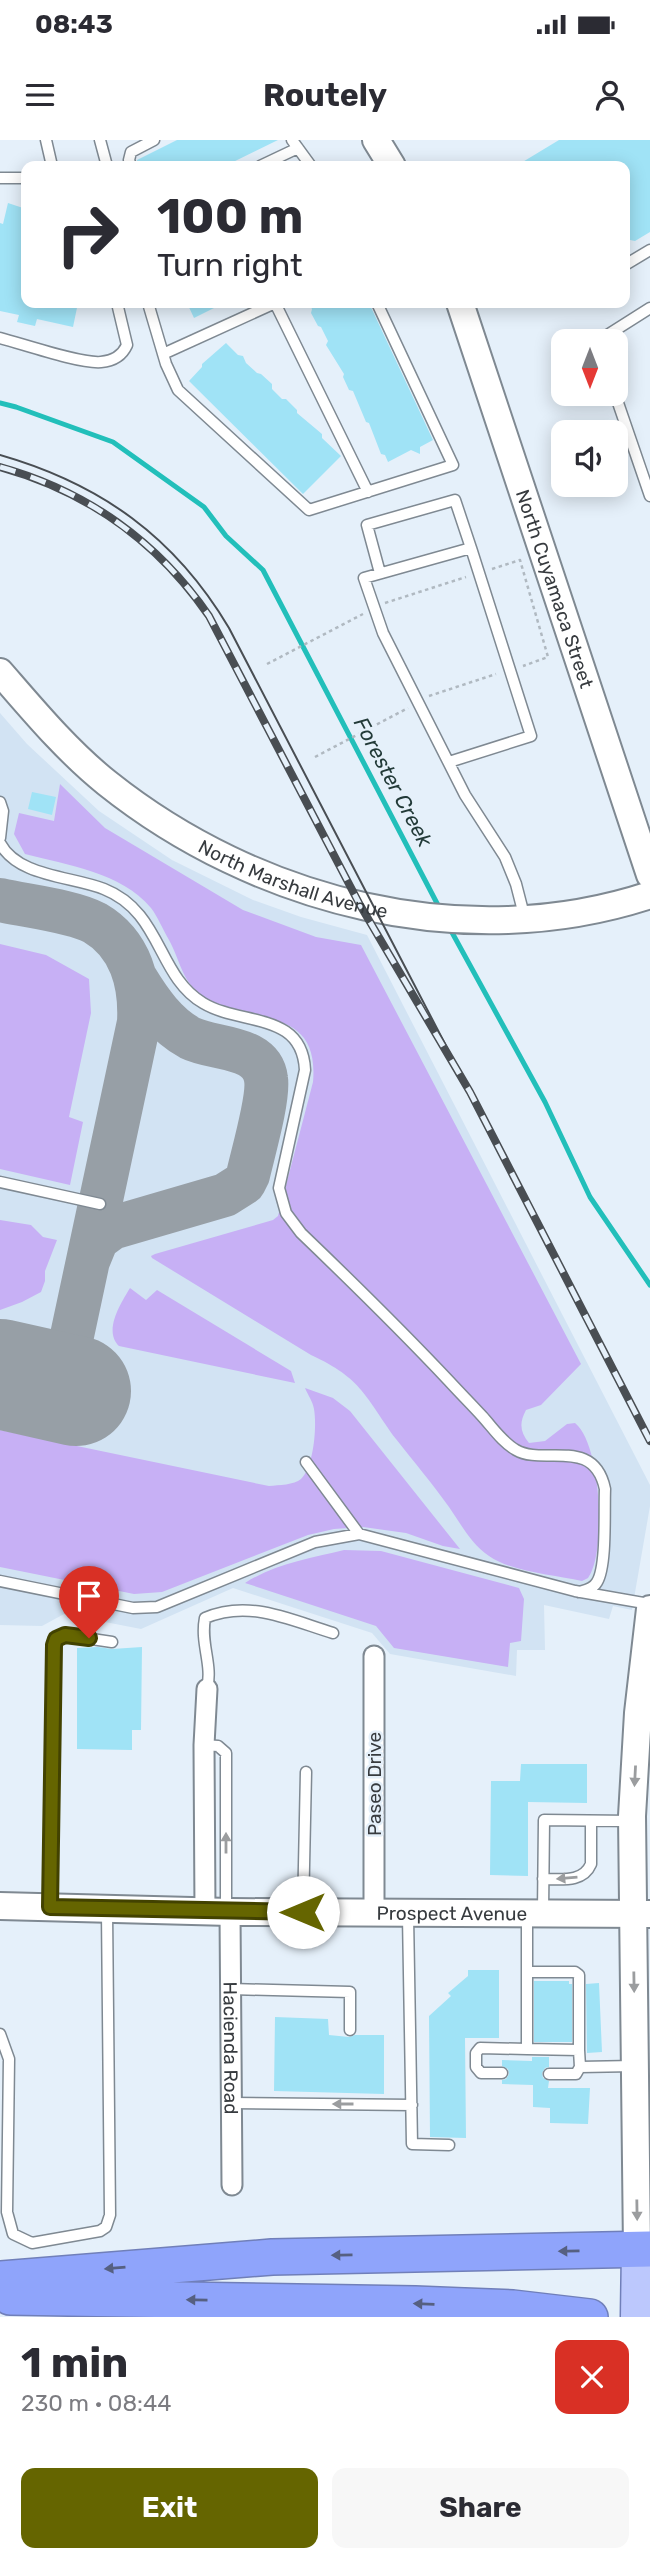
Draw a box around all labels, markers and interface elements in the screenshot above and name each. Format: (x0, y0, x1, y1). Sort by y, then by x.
text: 08:43 (35, 9, 113, 40)
icon: menu (21, 76, 59, 114)
text: Routely (263, 76, 387, 114)
icon: person (591, 76, 629, 114)
text: 100 m (157, 187, 303, 245)
icon: right (42, 189, 133, 280)
text: Turn right (157, 246, 302, 284)
north arrow (551, 329, 628, 406)
map controls (551, 329, 628, 497)
button: sound (551, 420, 628, 497)
street label: North Cuyamaca Street (511, 487, 598, 692)
water label: Forester Creek (349, 713, 439, 852)
street label: North Marshall Avenue (194, 835, 390, 923)
pin (59, 1566, 119, 1638)
icon: arrive (70, 1577, 108, 1615)
street label: Paseo Drive (363, 1732, 386, 1836)
one-way arrow (629, 1765, 640, 1787)
one-way arrow (220, 1832, 232, 1854)
one-way arrow (556, 1873, 578, 1884)
position arrow (266, 1875, 340, 1949)
street label: Prospect Avenue (377, 1902, 527, 1925)
one-way arrow (628, 1971, 640, 1993)
street label: Hacienda Road (219, 1981, 242, 2115)
one-way arrow (332, 2098, 354, 2110)
one-way arrow (631, 2199, 643, 2221)
one-way arrow (558, 2245, 580, 2256)
one-way arrow (331, 2250, 353, 2261)
one-way arrow (104, 2263, 126, 2274)
one-way arrow (185, 2294, 207, 2306)
one-way arrow (413, 2299, 435, 2310)
text: 1 min (21, 2338, 128, 2388)
button: close (555, 2340, 629, 2414)
text: 230 m · 08:44 (21, 2389, 172, 2417)
button: Exit (21, 2468, 318, 2548)
button: Share (332, 2468, 629, 2548)

